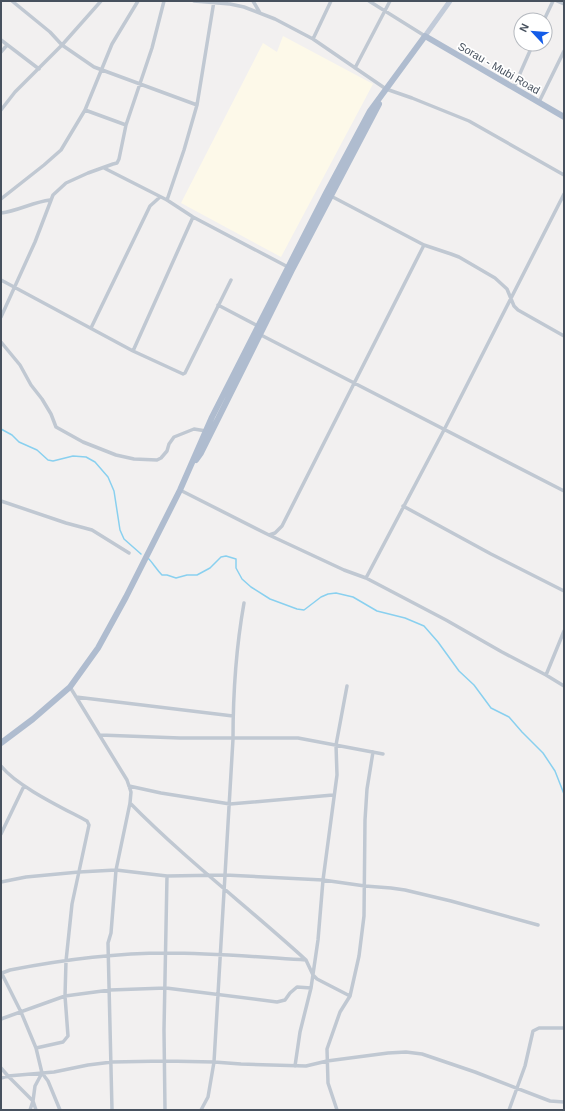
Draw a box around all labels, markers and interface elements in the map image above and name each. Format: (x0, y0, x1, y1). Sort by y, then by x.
north arrow (513, 12, 553, 52)
text: N (517, 21, 531, 34)
street label: Sorau - Mubi Road (456, 40, 542, 96)

